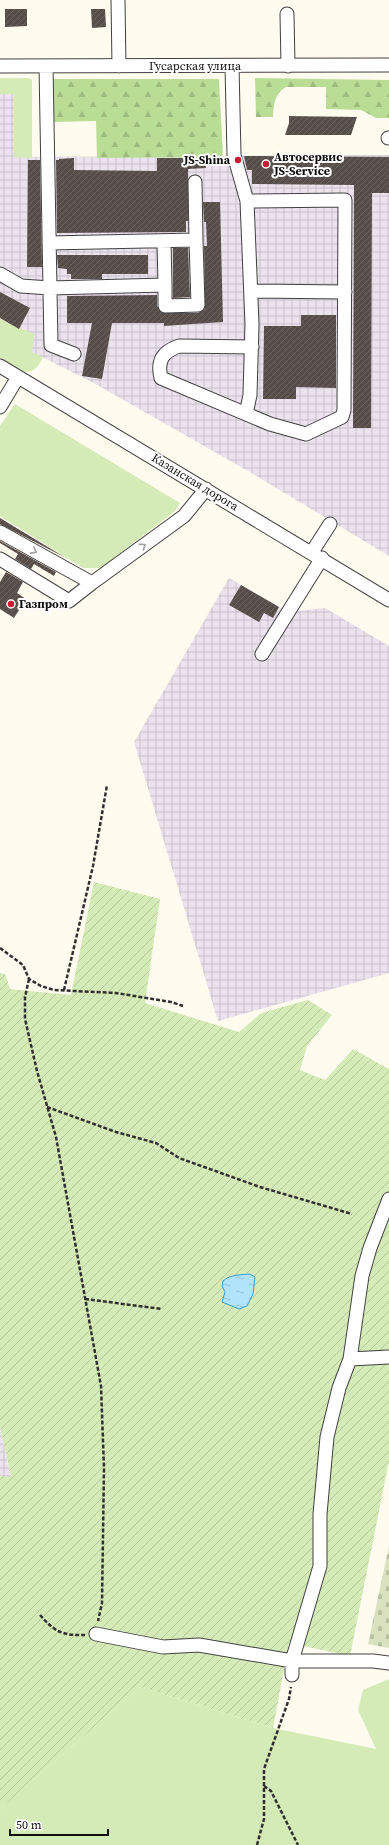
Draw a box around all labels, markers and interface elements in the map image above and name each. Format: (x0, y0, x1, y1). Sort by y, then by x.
street label: Гусарская улица (149, 58, 242, 74)
place label: Автосервис JS-Service (273, 149, 342, 179)
place label: JS-Shina (183, 152, 231, 168)
marker: JS-Shina (233, 155, 243, 165)
marker: Автосервис JS-Service (261, 159, 271, 169)
street label: Казанская дорога (149, 450, 242, 515)
one-way arrow (139, 544, 146, 551)
one-way arrow (30, 546, 37, 553)
place label: Газпром (19, 596, 68, 612)
marker: Газпром (6, 599, 16, 609)
scale bar (10, 1811, 108, 1837)
text: 50 m (16, 1817, 42, 1833)

